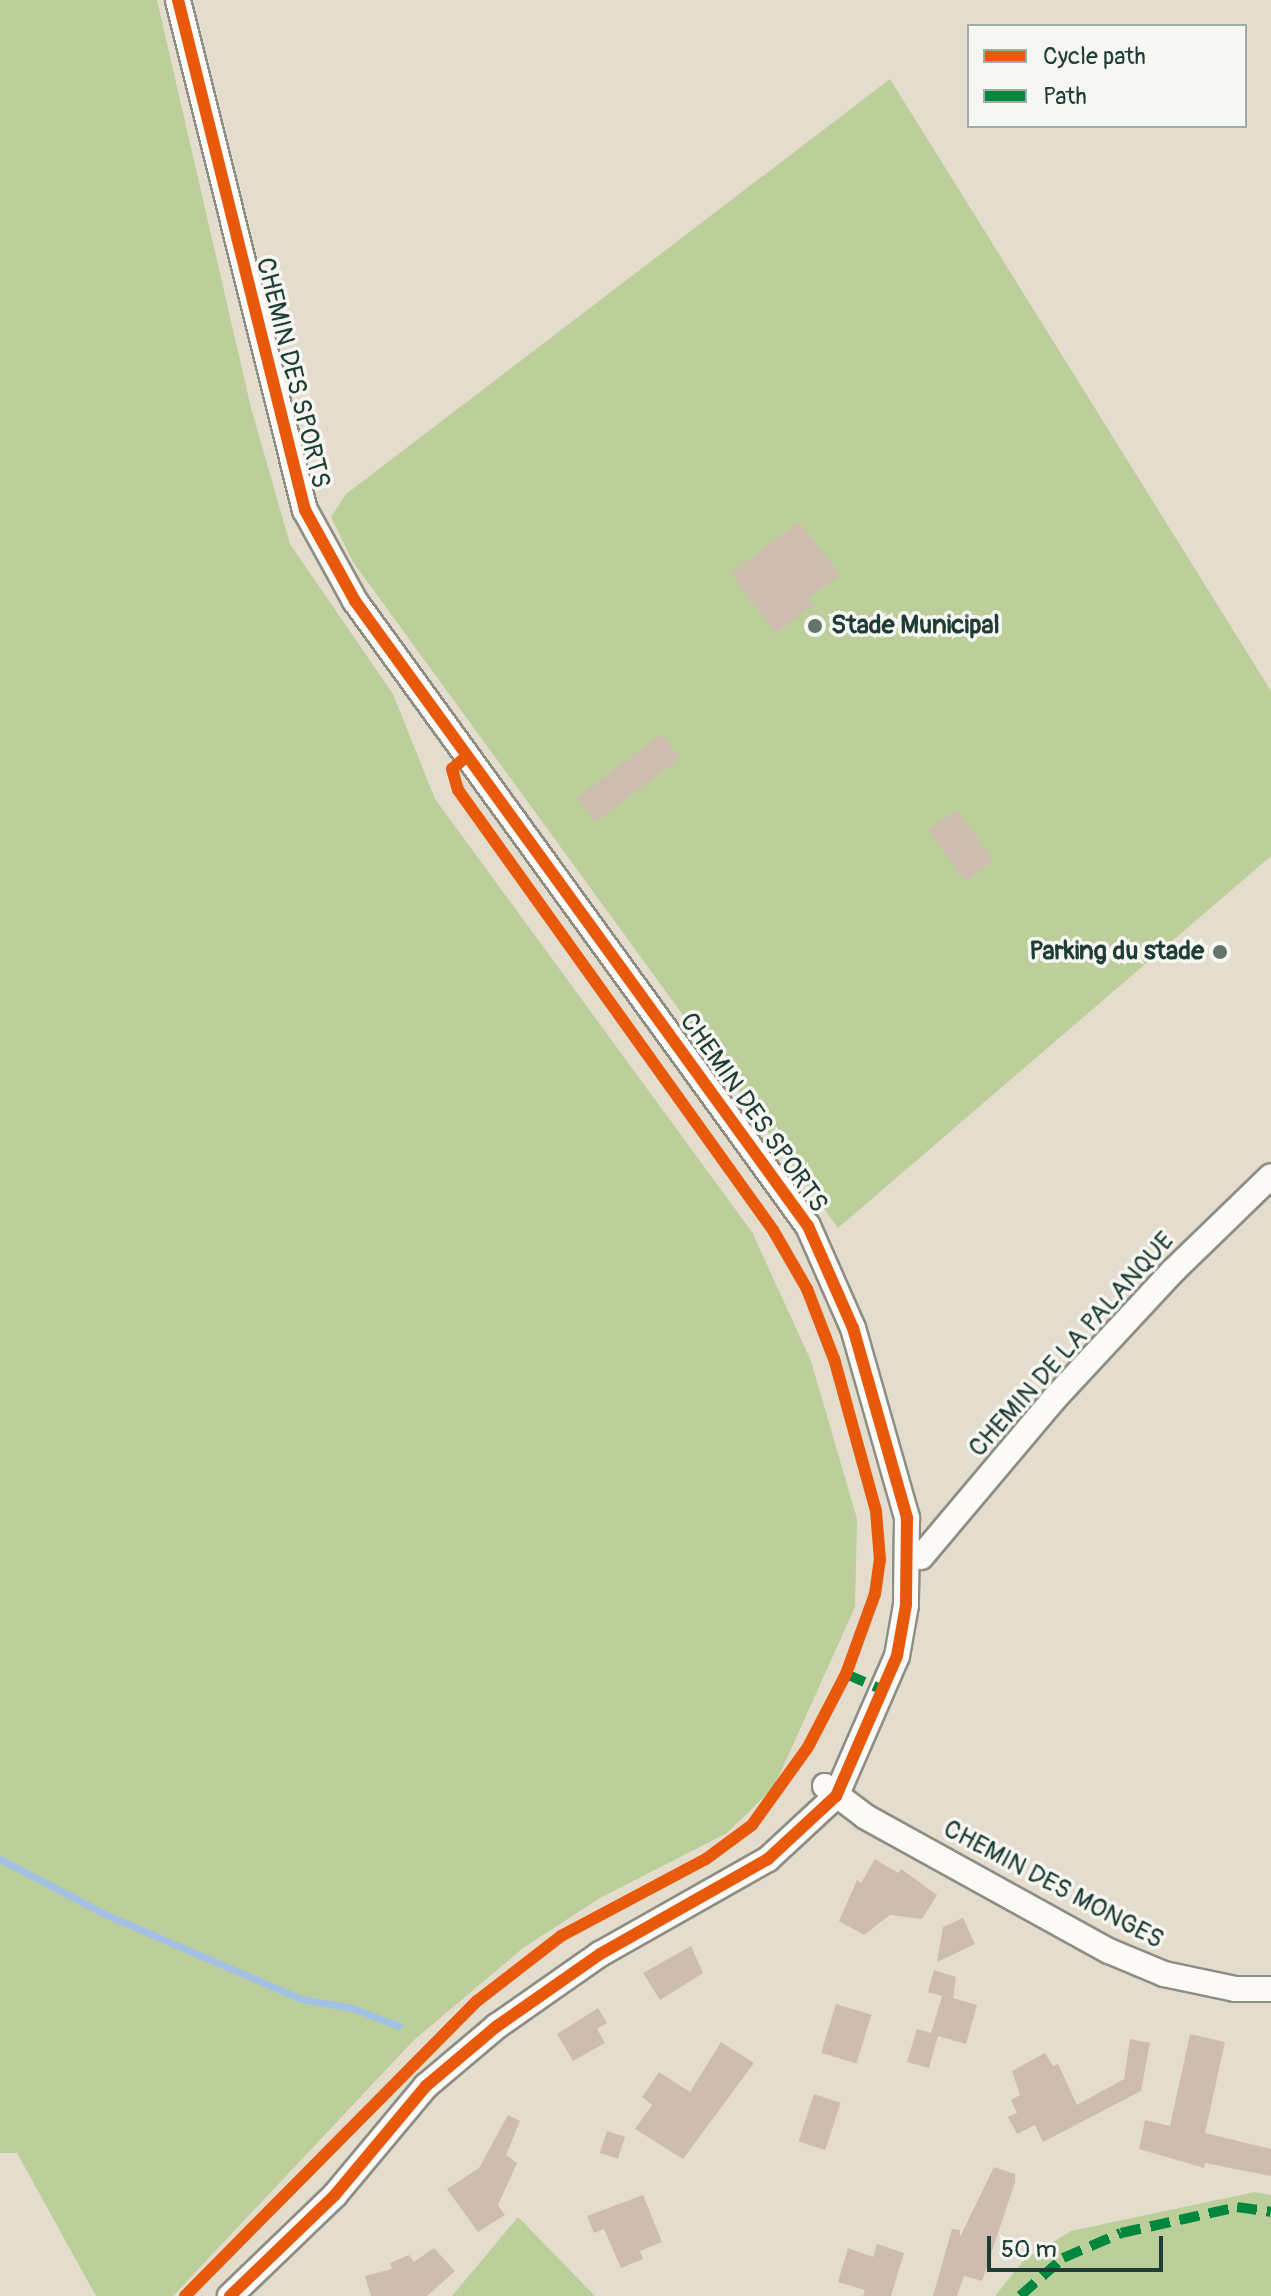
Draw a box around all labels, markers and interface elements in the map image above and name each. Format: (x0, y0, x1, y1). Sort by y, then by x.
legend (967, 24, 1247, 128)
text: Cycle path (1043, 42, 1146, 71)
text: Path (1043, 82, 1087, 111)
street label: CHEMIN DES SPORTS (248, 254, 336, 492)
place label: Stade Municipal (831, 610, 1000, 642)
marker: Stade Municipal (806, 617, 824, 635)
place label: Parking du stade (1029, 936, 1204, 968)
marker: Parking du stade (1211, 943, 1229, 961)
street label: CHEMIN DES SPORTS (672, 1007, 834, 1219)
street label: CHEMIN DE LA PALANQUE (963, 1226, 1181, 1464)
street label: CHEMIN DES MONGES (938, 1814, 1168, 1956)
scale bar (991, 2220, 1167, 2270)
text: 50 m (1001, 2235, 1057, 2264)

